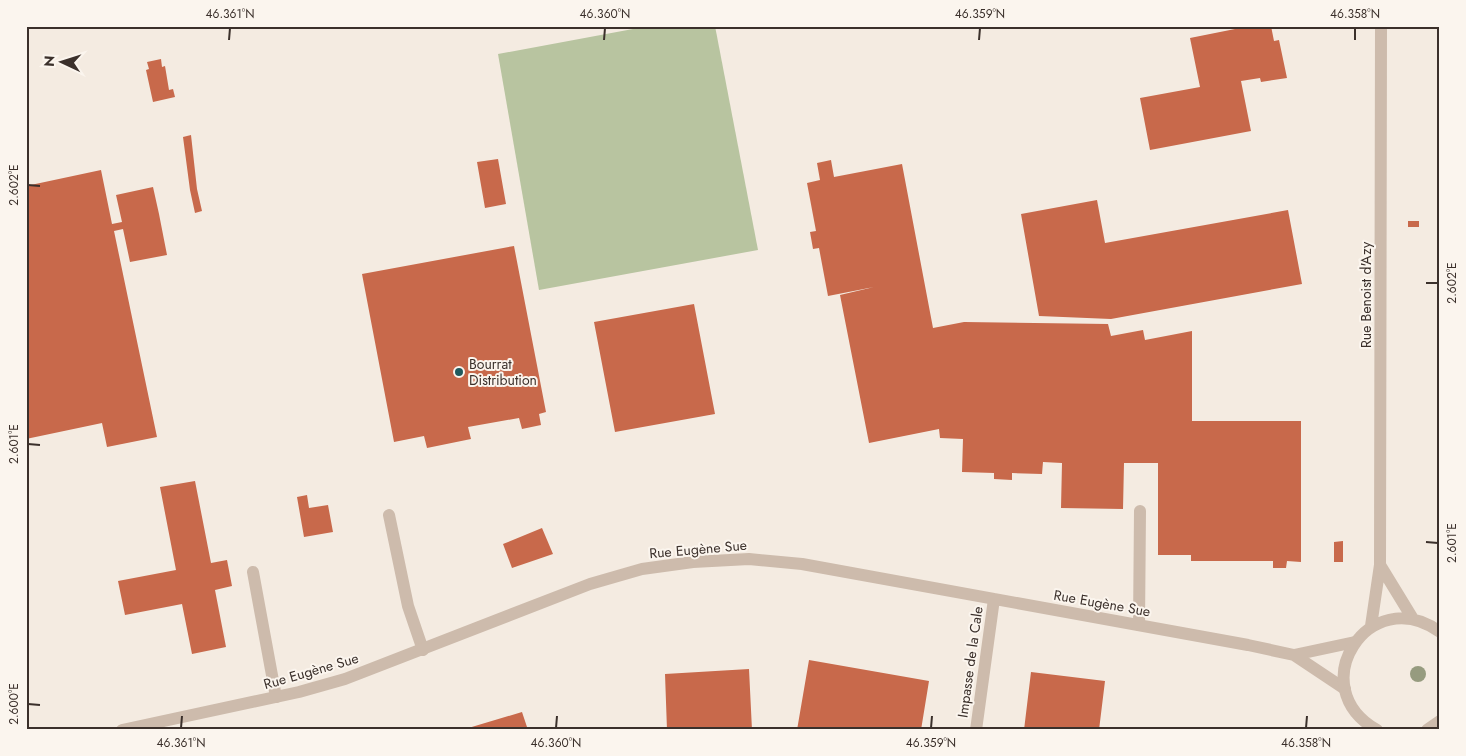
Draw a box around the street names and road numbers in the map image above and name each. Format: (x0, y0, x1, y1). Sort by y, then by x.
street label: Rue Benoist d'Azy (1356, 241, 1376, 348)
street label: Rue Eugène Sue (648, 535, 748, 563)
street label: Rue Eugène Sue (1052, 585, 1152, 621)
street label: Impasse de la Cale (952, 605, 988, 719)
street label: Rue Eugène Sue (261, 648, 361, 694)

